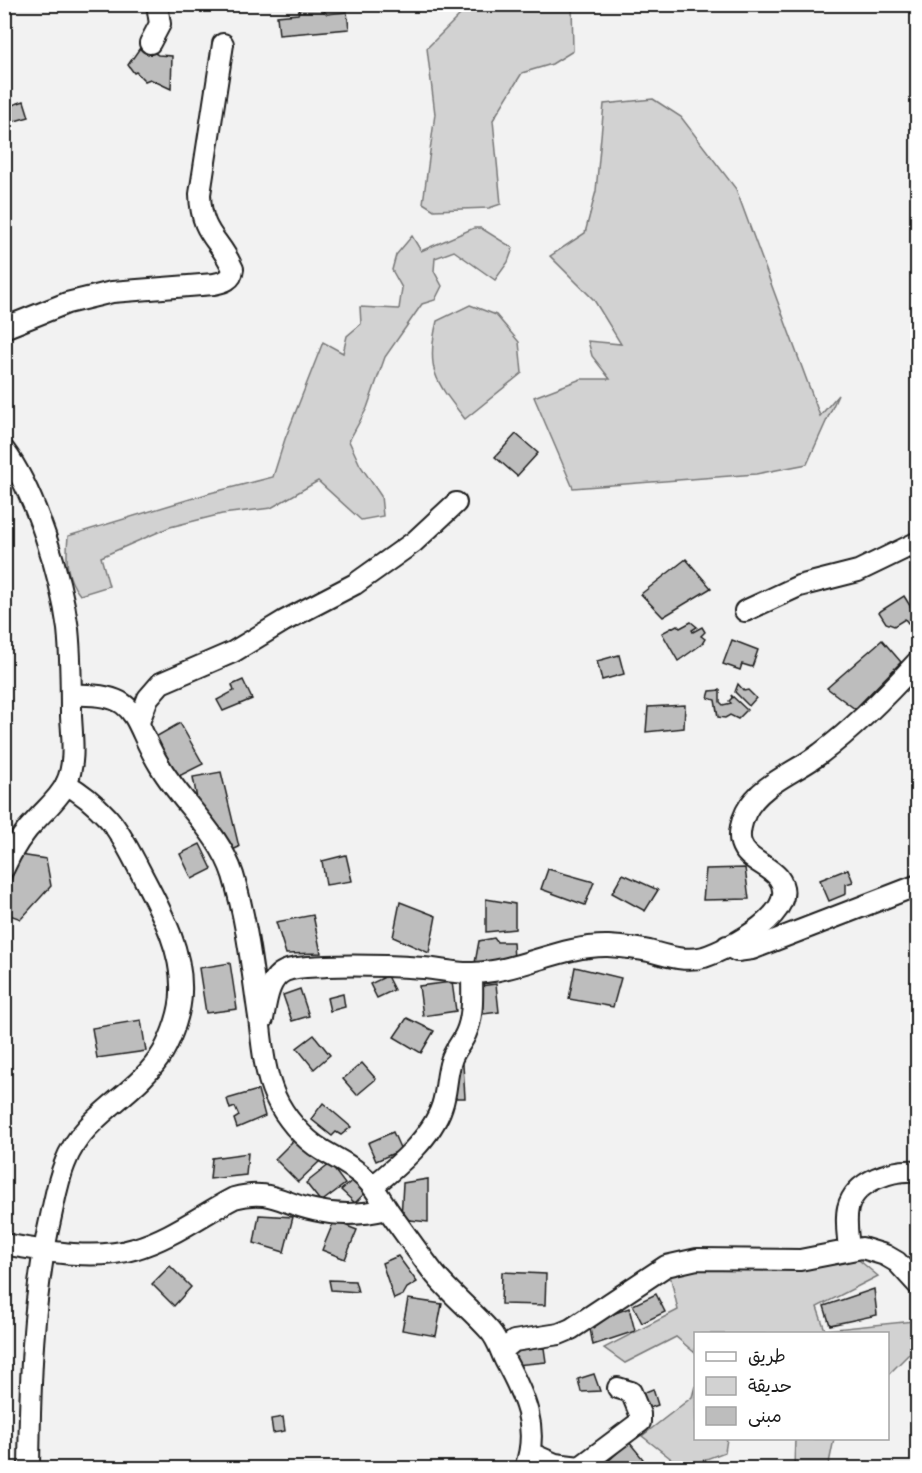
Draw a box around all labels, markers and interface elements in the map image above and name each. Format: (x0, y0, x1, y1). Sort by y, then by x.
legend (694, 1332, 889, 1440)
text: طريق (748, 1345, 786, 1369)
text: حديقة (748, 1375, 792, 1399)
text: مبنى (748, 1405, 782, 1429)

